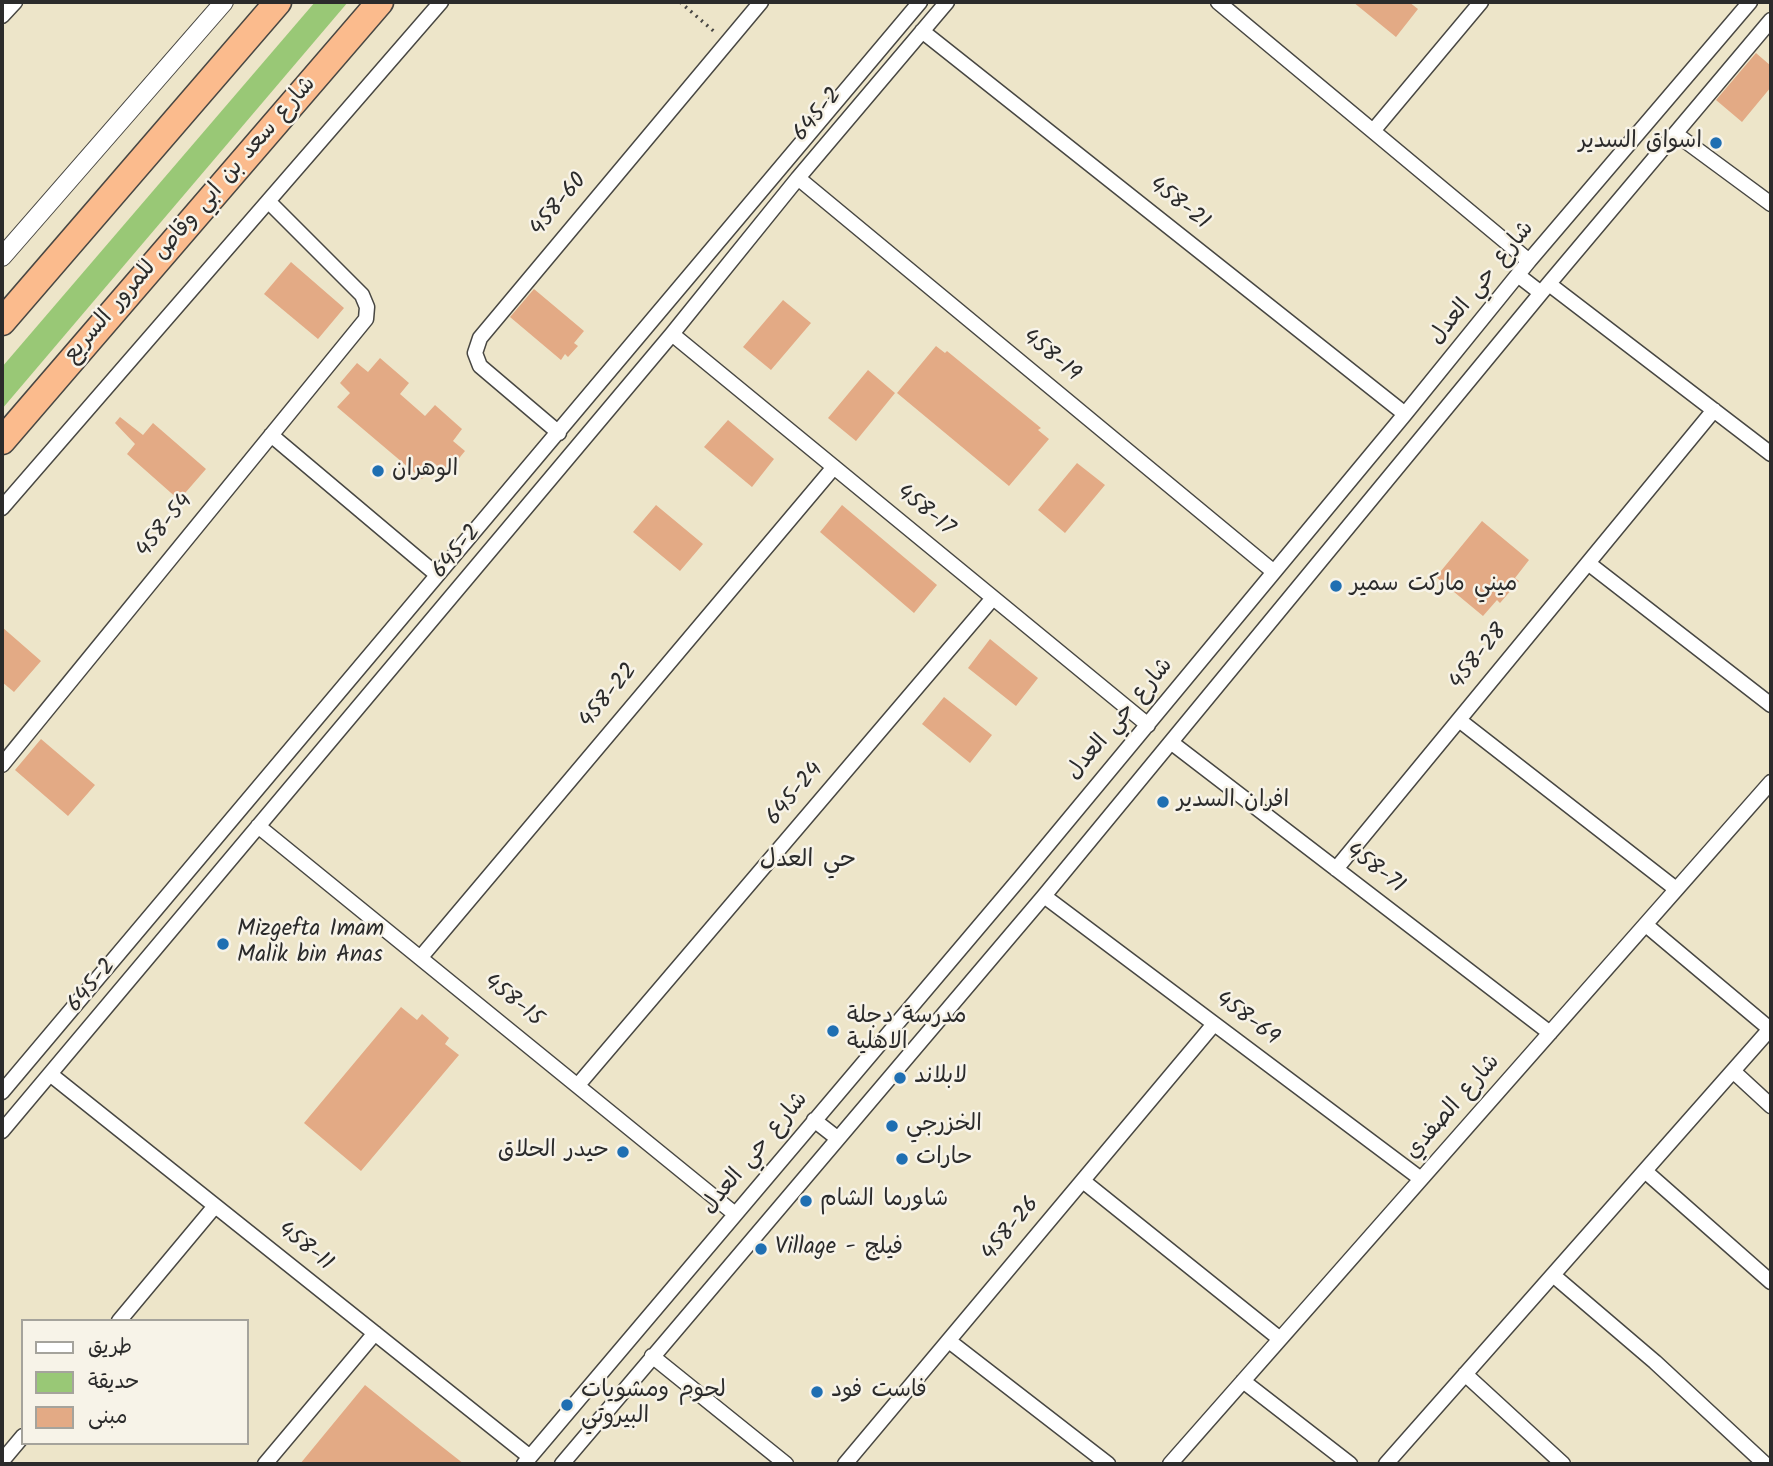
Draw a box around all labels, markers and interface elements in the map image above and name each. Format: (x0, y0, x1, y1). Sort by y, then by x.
street label: شارع سعد بن ابي وقاص للمرور السريع (59, 72, 323, 370)
street label: 645-2 (789, 83, 849, 149)
place label: اسواق السدير (1579, 129, 1702, 157)
marker: اسواق السدير (1708, 135, 1724, 151)
street label: 458-60 (526, 169, 594, 243)
street label: 458-21 (1142, 173, 1214, 237)
street label: شارع حي العدل (1425, 217, 1541, 351)
street label: 458-19 (1015, 325, 1085, 389)
place label: الوهران (392, 457, 458, 485)
marker: الوهران (370, 463, 386, 479)
street label: 458-17 (889, 480, 959, 544)
street label: 458-54 (132, 489, 200, 565)
street label: 645-2 (428, 520, 488, 586)
place label: ميني ماركت سمير (1350, 572, 1517, 600)
marker: ميني ماركت سمير (1328, 578, 1344, 594)
street label: 458-28 (1445, 620, 1515, 696)
street label: شارع حي العدل (1062, 653, 1180, 787)
street label: 458-22 (575, 659, 645, 735)
street label: 645-24 (762, 758, 830, 832)
place label: افران السدير (1177, 788, 1289, 816)
marker: افران السدير (1155, 794, 1171, 810)
street label: 458-71 (1339, 839, 1409, 901)
district label: حي العدل (760, 848, 856, 876)
place label: Mizgefta Imam Malik bin Anas (237, 917, 384, 971)
marker: Mizgefta Imam Malik bin Anas (215, 936, 231, 952)
street label: 645-2 (63, 954, 123, 1020)
street label: 458-15 (477, 970, 547, 1034)
street label: 458-69 (1208, 987, 1284, 1053)
place label: مدرسة دجلة الاهلية (847, 1004, 967, 1058)
marker: مدرسة دجلة الاهلية (825, 1023, 841, 1039)
street label: شارع الصفدي (1401, 1050, 1507, 1166)
place label: لابلاند (914, 1064, 967, 1092)
marker: لابلاند (892, 1070, 908, 1086)
street label: شارع حي العدل (697, 1087, 815, 1221)
place label: الخزرجي (906, 1112, 982, 1140)
marker: الخزرجي (884, 1118, 900, 1134)
place label: حيدر الحلاق (498, 1138, 609, 1166)
marker: حيدر الحلاق (615, 1144, 631, 1160)
place label: حارات (916, 1145, 972, 1173)
marker: حارات (894, 1151, 910, 1167)
place label: شاورما الشام (820, 1187, 948, 1215)
street label: 458-26 (977, 1192, 1047, 1268)
marker: شاورما الشام (798, 1193, 814, 1209)
street label: 458-11 (270, 1217, 338, 1279)
place label: Village - فيلج (775, 1235, 903, 1263)
marker: Village - فيلج (753, 1241, 769, 1257)
legend (21, 1319, 248, 1445)
text: طريق (88, 1331, 132, 1364)
text: حديقة (88, 1366, 139, 1399)
place label: لحوم ومشويات البيروتي (581, 1378, 726, 1432)
place label: فاست فود (831, 1378, 927, 1406)
marker: فاست فود (809, 1384, 825, 1400)
marker: لحوم ومشويات البيروتي (559, 1397, 575, 1413)
text: مبنى (88, 1401, 127, 1434)

